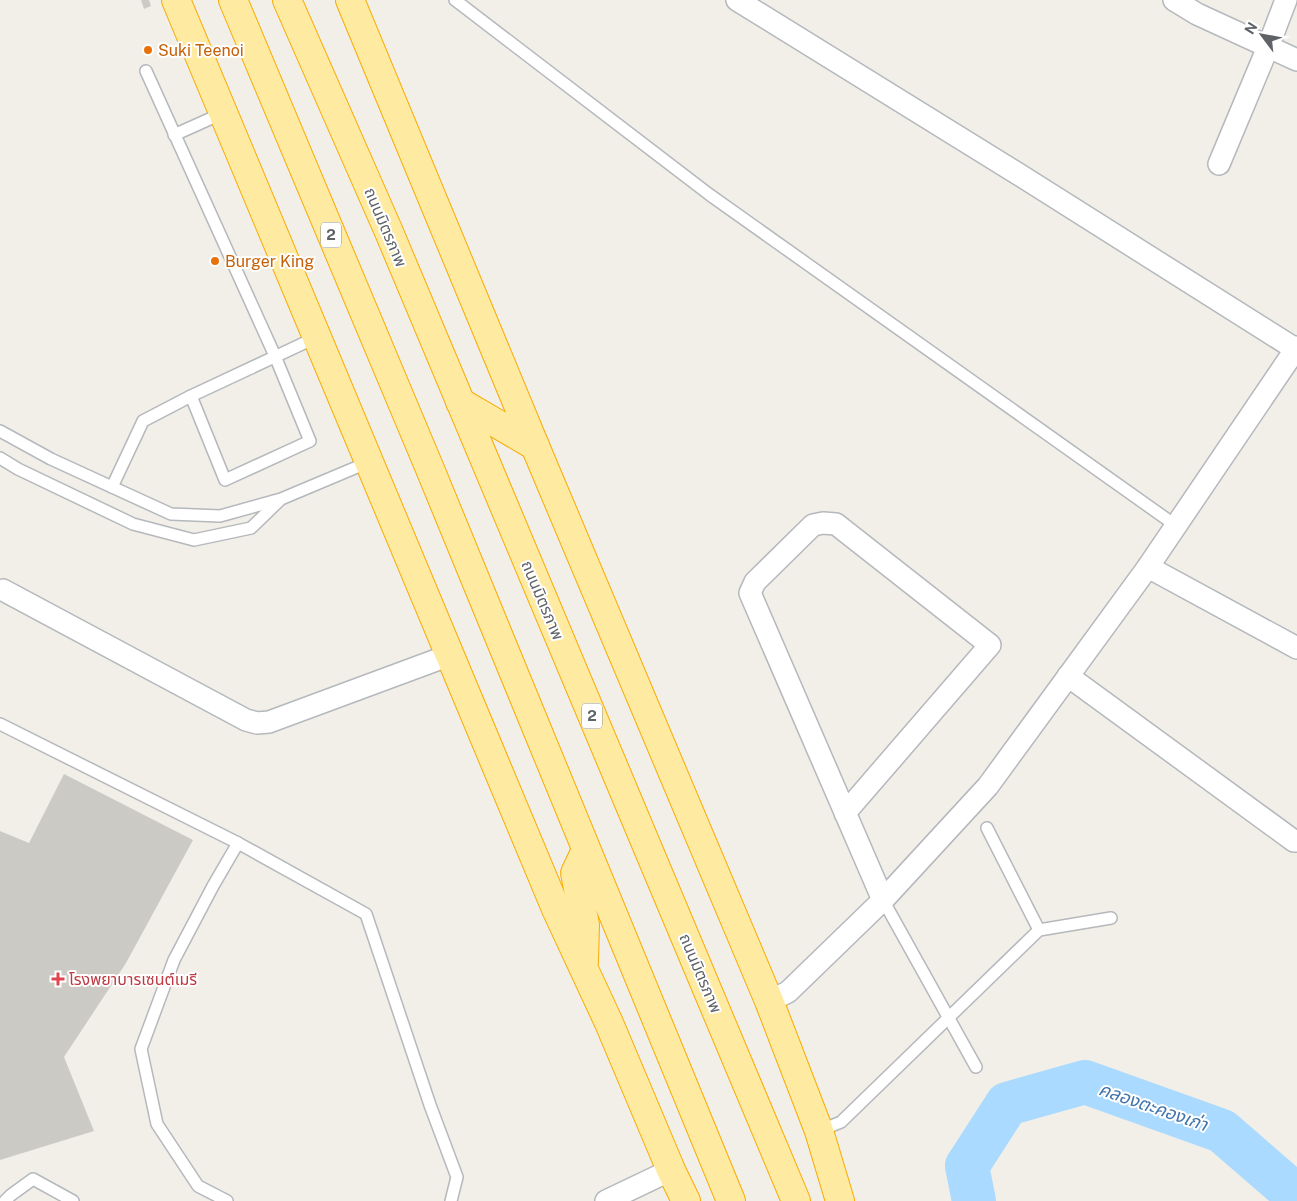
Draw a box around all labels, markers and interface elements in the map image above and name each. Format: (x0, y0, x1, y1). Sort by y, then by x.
north arrow (1237, 10, 1287, 60)
text: N (1241, 19, 1261, 37)
place label: Suki Teenoi (158, 41, 244, 60)
marker: Suki Teenoi (142, 44, 154, 56)
street label: ถนนมิตรภาพ (360, 185, 411, 270)
road number: 2 (321, 222, 341, 248)
place label: Burger King (225, 252, 314, 271)
marker: Burger King (209, 255, 221, 267)
street label: ถนนมิตรภาพ (517, 558, 568, 643)
road number: 2 (582, 704, 602, 728)
street label: ถนนมิตรภาพ (675, 931, 726, 1016)
place label: โรงพยาบารเซนต์เมรี (69, 970, 197, 989)
marker: โรงพยาบารเซนต์เมรี (51, 972, 65, 986)
water label: คลองตะคองเก่า (1096, 1078, 1211, 1135)

